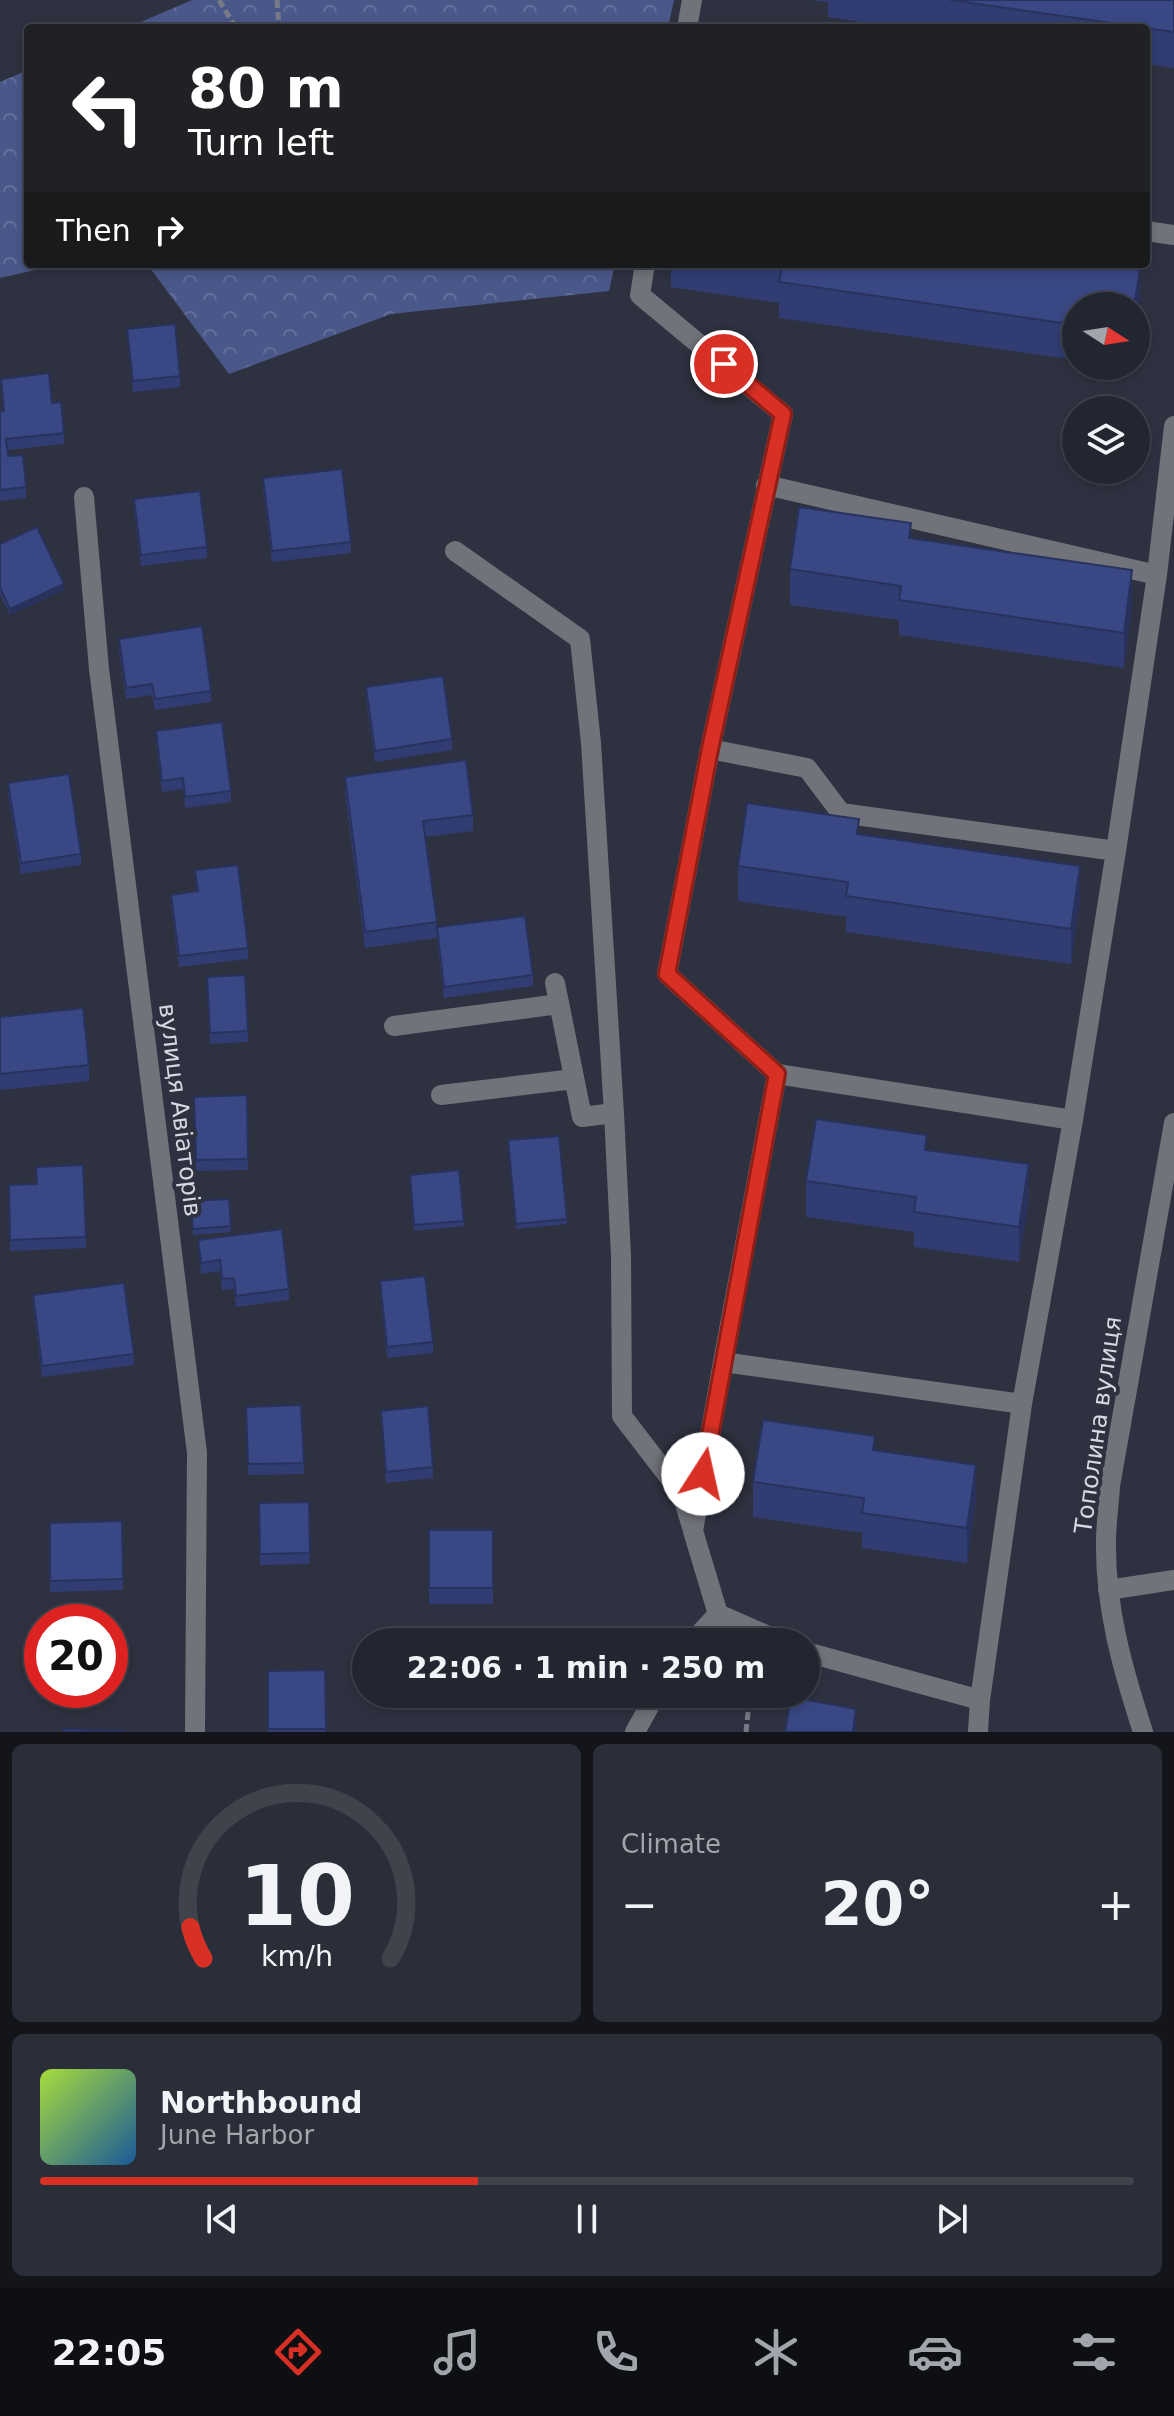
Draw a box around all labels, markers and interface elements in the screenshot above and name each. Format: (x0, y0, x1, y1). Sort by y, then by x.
text: 80 m (188, 55, 344, 120)
icon: left (56, 56, 160, 160)
text: Turn left (188, 122, 334, 163)
icon: right (147, 208, 191, 252)
text: Then (56, 213, 131, 248)
north arrow (1062, 292, 1150, 380)
map controls (1062, 292, 1150, 484)
pin (690, 330, 758, 398)
icon: arrive (702, 342, 746, 386)
button: layers (1062, 396, 1150, 484)
street label: вулиця Авіаторів (153, 1002, 207, 1218)
street label: Тополина вулиця (1069, 1315, 1127, 1536)
position arrow (661, 1432, 745, 1516)
speed limit sign: 20 (24, 1604, 128, 1708)
text: 22:06 · 1 min · 250 m (407, 1650, 765, 1685)
text: Climate (621, 1829, 721, 1859)
text: 10 (239, 1848, 354, 1945)
text: 20° (821, 1869, 934, 1939)
text: − (621, 1879, 658, 1930)
text: + (1097, 1879, 1134, 1930)
text: km/h (260, 1939, 333, 1973)
text: Northbound (160, 2085, 363, 2120)
text: June Harbor (160, 2120, 314, 2150)
icon: previous (200, 2197, 244, 2241)
icon: pause (565, 2197, 609, 2241)
icon: next (930, 2197, 974, 2241)
icon: directions (270, 2324, 326, 2380)
icon: music (429, 2324, 485, 2380)
icon: phone (588, 2324, 644, 2380)
icon: climate (748, 2324, 804, 2380)
icon: car (907, 2324, 963, 2380)
icon: filters (1066, 2324, 1122, 2380)
text: 22:05 (52, 2332, 166, 2373)

